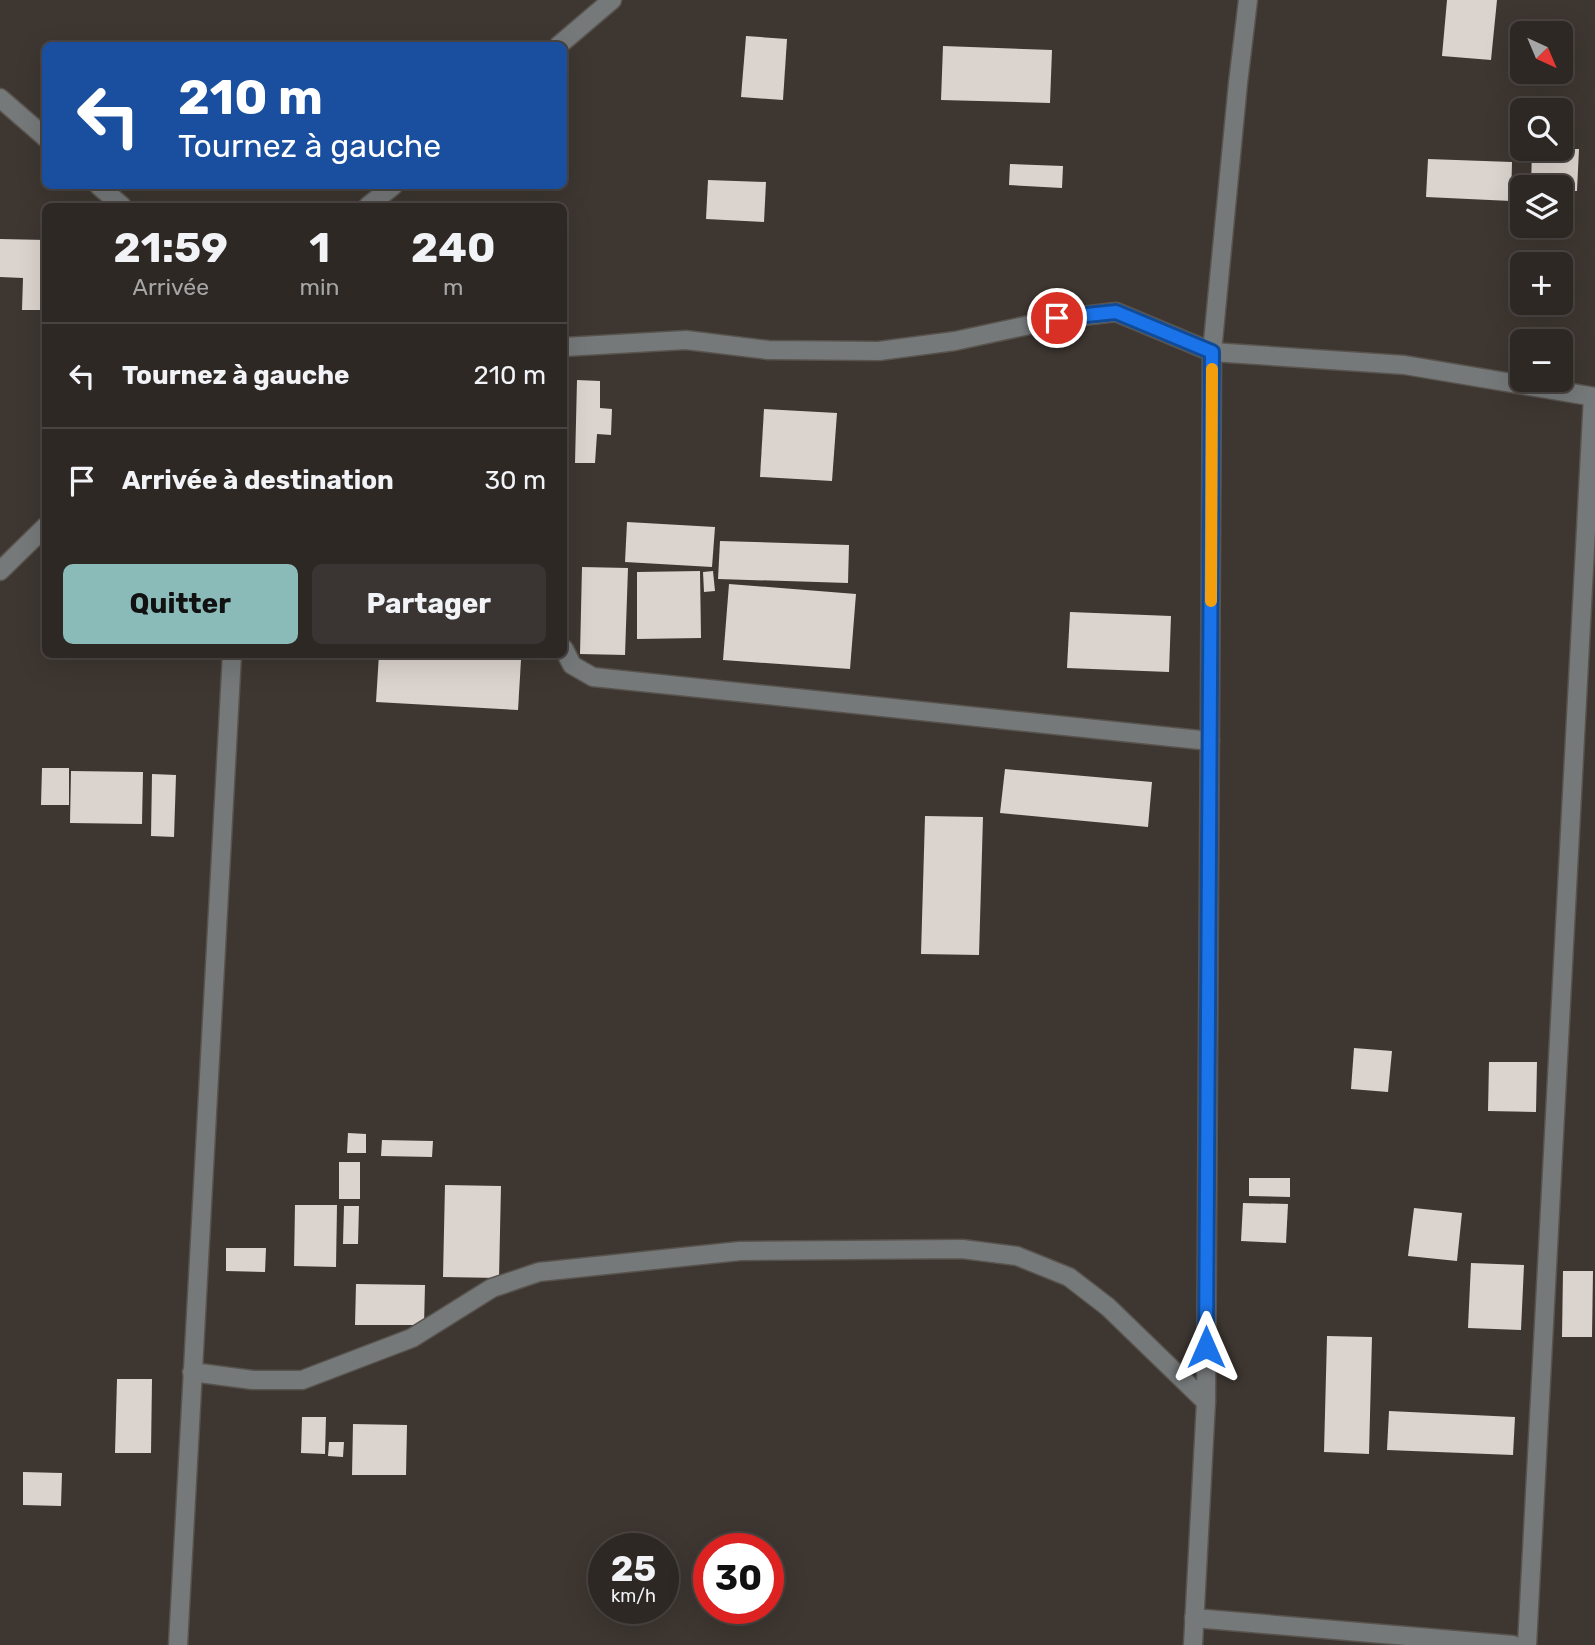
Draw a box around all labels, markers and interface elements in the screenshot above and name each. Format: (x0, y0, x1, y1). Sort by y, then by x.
north arrow (1510, 21, 1573, 84)
map controls (1510, 21, 1573, 392)
text: 210 m (178, 68, 323, 126)
icon: left (63, 70, 154, 161)
button: search (1510, 98, 1573, 161)
text: Tournez à gauche (178, 127, 441, 165)
button: layers (1510, 175, 1573, 238)
text: 21:59 (114, 223, 228, 273)
text: 1 (309, 223, 330, 273)
text: 240 (411, 223, 495, 273)
button: + (1510, 252, 1573, 315)
text: Arrivée (133, 273, 209, 301)
text: min (300, 273, 340, 301)
text: m (443, 273, 464, 301)
pin (1027, 288, 1087, 348)
icon: arrive (1038, 299, 1076, 337)
button: − (1510, 329, 1573, 392)
icon: left (63, 357, 101, 395)
text: Tournez à gauche (122, 360, 350, 391)
text: 210 m (474, 360, 546, 391)
icon: arrive (63, 462, 101, 500)
text: Arrivée à destination (122, 465, 394, 496)
text: 30 m (484, 465, 546, 496)
button: Quitter (63, 564, 298, 644)
button: Partager (312, 564, 546, 644)
position arrow (1169, 1310, 1243, 1384)
speed limit sign: 30 (693, 1533, 784, 1624)
text: 25 (611, 1548, 656, 1590)
text: km/h (611, 1585, 656, 1607)

